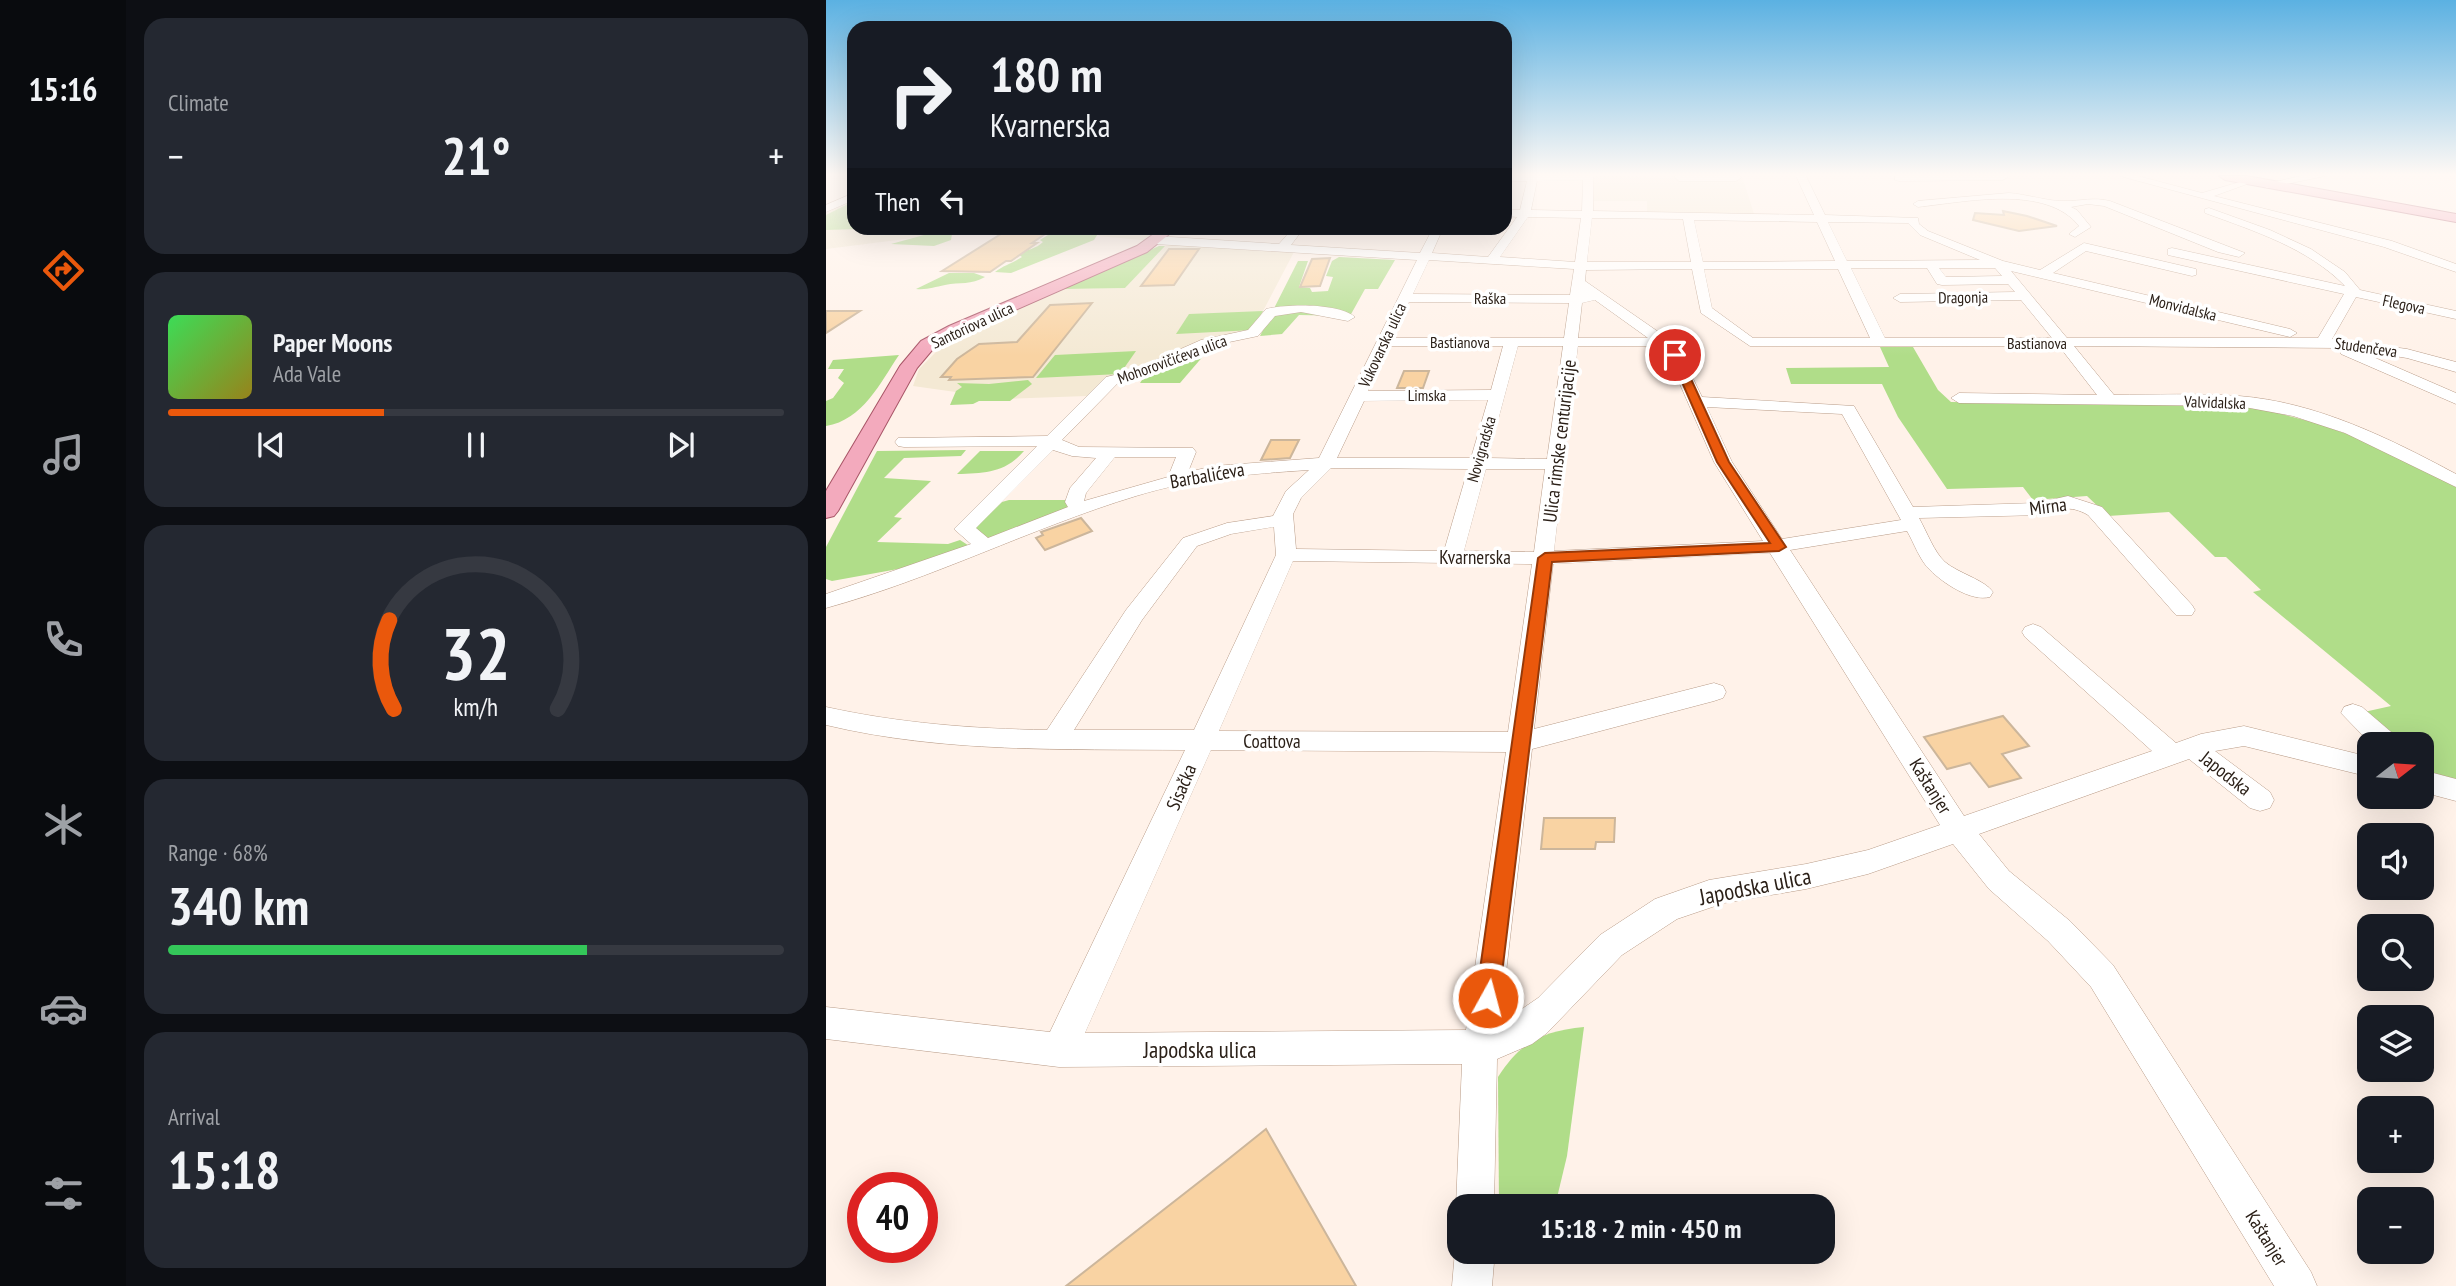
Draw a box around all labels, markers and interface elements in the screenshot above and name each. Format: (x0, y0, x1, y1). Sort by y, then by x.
text: 180 m (990, 42, 1103, 106)
icon: right (875, 49, 966, 140)
text: 15:16 (28, 68, 98, 110)
text: Climate (168, 88, 229, 117)
text: Kvarnerska (990, 104, 1110, 146)
text: 21° (442, 122, 510, 189)
text: − (168, 131, 184, 180)
text: + (768, 131, 784, 180)
icon: left (934, 182, 972, 220)
text: Then (875, 185, 920, 218)
icon: directions (39, 246, 88, 295)
street label: Dragonja (1938, 287, 1988, 307)
street label: Raška (1474, 288, 1506, 308)
street label: Monvidalska (2147, 289, 2219, 325)
street label: Flegova (2381, 290, 2427, 318)
street label: Santoriova ulica (928, 297, 1016, 353)
street label: Vukovarska ulica (1353, 299, 1410, 391)
pin (1645, 325, 1705, 385)
text: Paper Moons (273, 326, 392, 359)
street label: Mohorovičićeva ulica (1115, 330, 1229, 388)
street label: Bastianova (1430, 332, 1490, 352)
street label: Bastianova (2007, 333, 2067, 353)
street label: Studenčeva (2333, 333, 2399, 361)
icon: arrive (1656, 336, 1694, 374)
street label: Ulica rimske centurijacije (1537, 358, 1581, 524)
text: Ada Vale (273, 359, 341, 388)
street label: Limska (1408, 385, 1446, 405)
street label: Valvidalska (2183, 391, 2246, 413)
street label: Novigradska (1462, 414, 1500, 484)
icon: previous (252, 426, 290, 464)
icon: pause (457, 426, 495, 464)
icon: next (662, 426, 700, 464)
icon: music (39, 430, 88, 479)
street label: Barbalićeva (1168, 457, 1246, 493)
street label: Mirna (2028, 492, 2068, 520)
street label: Kvarnerska (1439, 545, 1511, 569)
text: 32 (441, 605, 511, 699)
icon: phone (39, 615, 88, 664)
text: km/h (454, 691, 498, 723)
street label: Coattova (1243, 729, 1301, 753)
north arrow (2357, 732, 2434, 808)
map controls (2357, 732, 2434, 1264)
street label: Japodska (2195, 745, 2256, 800)
street label: Kaštanjer (1905, 754, 1958, 819)
street label: Sisačka (1161, 760, 1201, 814)
icon: climate (39, 800, 88, 849)
button: sound (2357, 823, 2434, 900)
text: Range · 68% (168, 838, 268, 867)
street label: Japodska ulica (1696, 861, 1813, 911)
text: 340 km (168, 872, 309, 939)
button: search (2357, 914, 2434, 991)
position arrow (1451, 961, 1525, 1035)
icon: car (39, 984, 88, 1033)
button: layers (2357, 1005, 2434, 1082)
street label: Japodska ulica (1142, 1035, 1257, 1064)
button: + (2357, 1096, 2434, 1173)
text: Arrival (168, 1102, 220, 1131)
text: 15:18 (168, 1136, 280, 1203)
icon: filters (39, 1169, 88, 1218)
speed limit sign: 40 (847, 1172, 938, 1263)
button: − (2357, 1187, 2434, 1264)
street label: Kaštanjer (2241, 1206, 2294, 1271)
text: 15:18 · 2 min · 450 m (1541, 1212, 1741, 1245)

